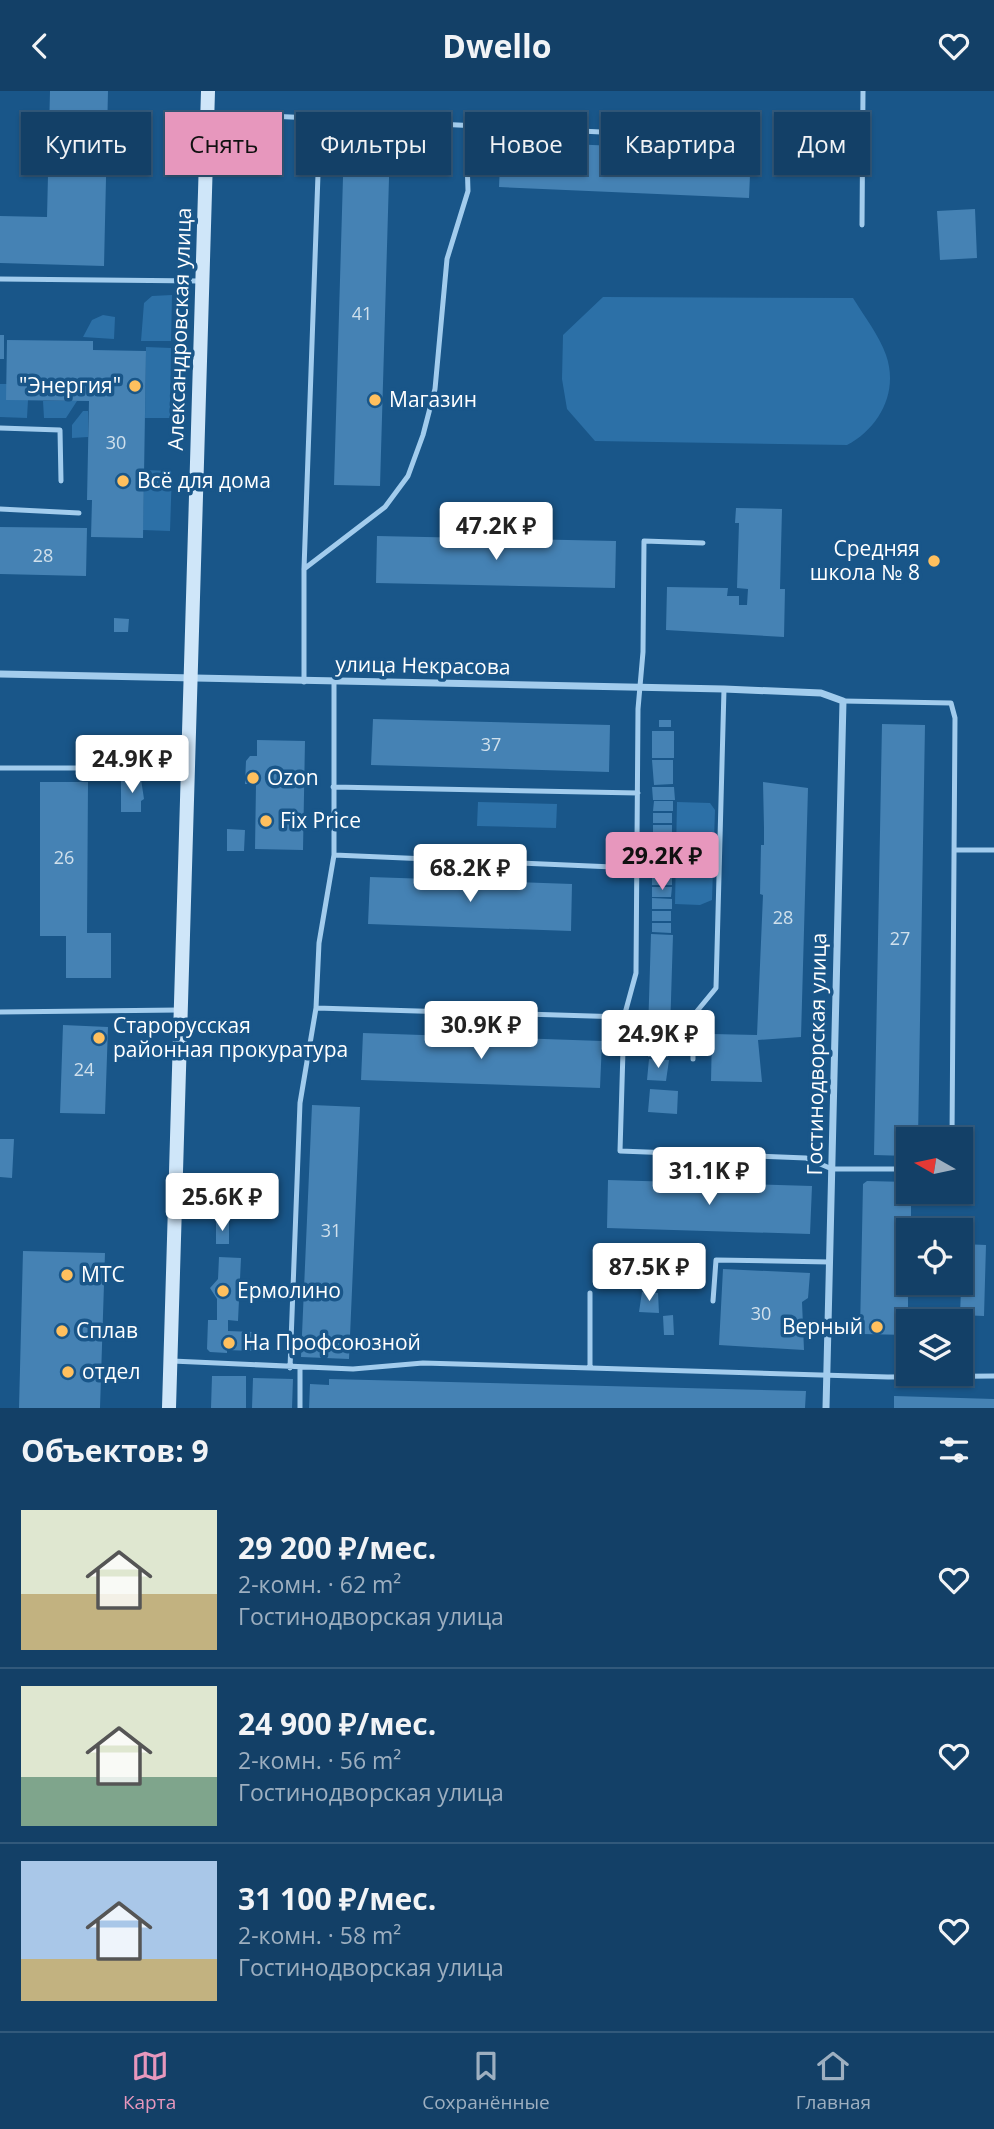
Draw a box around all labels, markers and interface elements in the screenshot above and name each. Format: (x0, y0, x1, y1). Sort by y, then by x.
text: Dwello (442, 24, 552, 67)
icon: back (21, 27, 59, 65)
icon: heart (935, 27, 973, 65)
chip: Купить (21, 112, 151, 175)
chip: Снять (165, 112, 282, 175)
chip: Фильтры (296, 112, 451, 175)
chip: Новое (465, 112, 587, 175)
chip: Квартира (601, 112, 760, 175)
chip: Дом (774, 112, 870, 175)
street label: Александровская улица (161, 207, 197, 451)
house number: 41 (352, 301, 372, 325)
place label: "Энергия" (19, 371, 121, 399)
marker: "Энергия" (127, 378, 143, 394)
place label: Магазин (389, 385, 477, 413)
marker: Магазин (367, 392, 383, 408)
house number: 30 (106, 430, 126, 454)
place label: Всё для дома (137, 466, 271, 494)
marker: Всё для дома (115, 473, 131, 489)
pin: 47.2K ₽ (431, 503, 561, 562)
text: 47.2K ₽ (456, 509, 536, 541)
place label: Средняя школа № 8 (810, 534, 920, 586)
house number: 28 (33, 543, 53, 567)
marker: Средняя школа № 8 (926, 553, 942, 569)
street label: улица Некрасова (335, 649, 511, 681)
house number: 37 (481, 732, 501, 756)
pin: 24.9K ₽ (67, 735, 197, 795)
text: 24.9K ₽ (92, 742, 172, 774)
place label: Ozon (267, 763, 319, 791)
marker: Ozon (245, 770, 261, 786)
place label: Fix Price (280, 806, 361, 834)
marker: Fix Price (258, 813, 274, 829)
pin: 29.2K ₽ (597, 833, 727, 892)
text: 29.2K ₽ (622, 839, 702, 871)
house number: 26 (54, 845, 74, 869)
pin: 68.2K ₽ (405, 845, 535, 904)
text: 68.2K ₽ (430, 851, 510, 883)
house number: 28 (773, 905, 793, 929)
house number: 27 (890, 926, 910, 950)
street label: Гостинодворская улица (800, 932, 832, 1176)
pin: 30.9K ₽ (416, 1002, 546, 1061)
text: 30.9K ₽ (441, 1008, 521, 1040)
place label: Старорусская районная прокуратура (113, 1011, 348, 1063)
pin: 24.9K ₽ (593, 1011, 723, 1070)
text: 24.9K ₽ (618, 1017, 698, 1049)
marker: Старорусская районная прокуратура (91, 1030, 107, 1046)
house number: 24 (74, 1057, 94, 1081)
north arrow (896, 1127, 973, 1204)
map controls (896, 1127, 973, 1386)
pin: 31.1K ₽ (644, 1147, 774, 1207)
text: 31.1K ₽ (669, 1154, 749, 1186)
pin: 25.6K ₽ (157, 1173, 287, 1233)
text: 25.6K ₽ (182, 1180, 262, 1212)
house number: 31 (321, 1218, 341, 1242)
button: locate (896, 1218, 973, 1295)
pin: 87.5K ₽ (584, 1243, 714, 1303)
text: 87.5K ₽ (609, 1250, 689, 1282)
place label: МТС (81, 1260, 125, 1288)
marker: МТС (59, 1267, 75, 1283)
place label: Ермолино (237, 1276, 341, 1304)
marker: Ермолино (215, 1283, 231, 1299)
house number: 30 (751, 1301, 771, 1325)
button: layers (896, 1309, 973, 1386)
place label: Верный (782, 1312, 863, 1340)
place label: Сплав (76, 1316, 138, 1344)
marker: Верный (869, 1319, 885, 1335)
marker: Сплав (54, 1323, 70, 1339)
place label: На Профсоюзной (243, 1328, 421, 1356)
marker: На Профсоюзной (221, 1335, 237, 1351)
place label: отдел (82, 1357, 140, 1385)
marker: отдел (60, 1364, 76, 1380)
text: Объектов: 9 (21, 1430, 209, 1471)
icon: filters (935, 1431, 973, 1469)
text: 29 200 ₽/мес. (238, 1527, 436, 1568)
icon: home (77, 1538, 161, 1622)
icon: heart (935, 1561, 973, 1599)
text: 2-комн. · 62 m² (238, 1568, 401, 1600)
text: Гостинодворская улица (238, 1600, 504, 1632)
text: 24 900 ₽/мес. (238, 1703, 436, 1744)
icon: home (77, 1714, 161, 1798)
icon: heart (935, 1737, 973, 1775)
text: 2-комн. · 56 m² (238, 1744, 401, 1776)
text: Гостинодворская улица (238, 1776, 504, 1808)
text: 31 100 ₽/мес. (238, 1878, 436, 1919)
icon: home (77, 1889, 161, 1973)
icon: heart (935, 1912, 973, 1950)
text: 2-комн. · 58 m² (238, 1919, 401, 1951)
text: Гостинодворская улица (238, 1951, 504, 1983)
tab: Карта (123, 2047, 176, 2115)
tab: Сохранённые (422, 2047, 550, 2115)
tab: Главная (796, 2047, 871, 2115)

